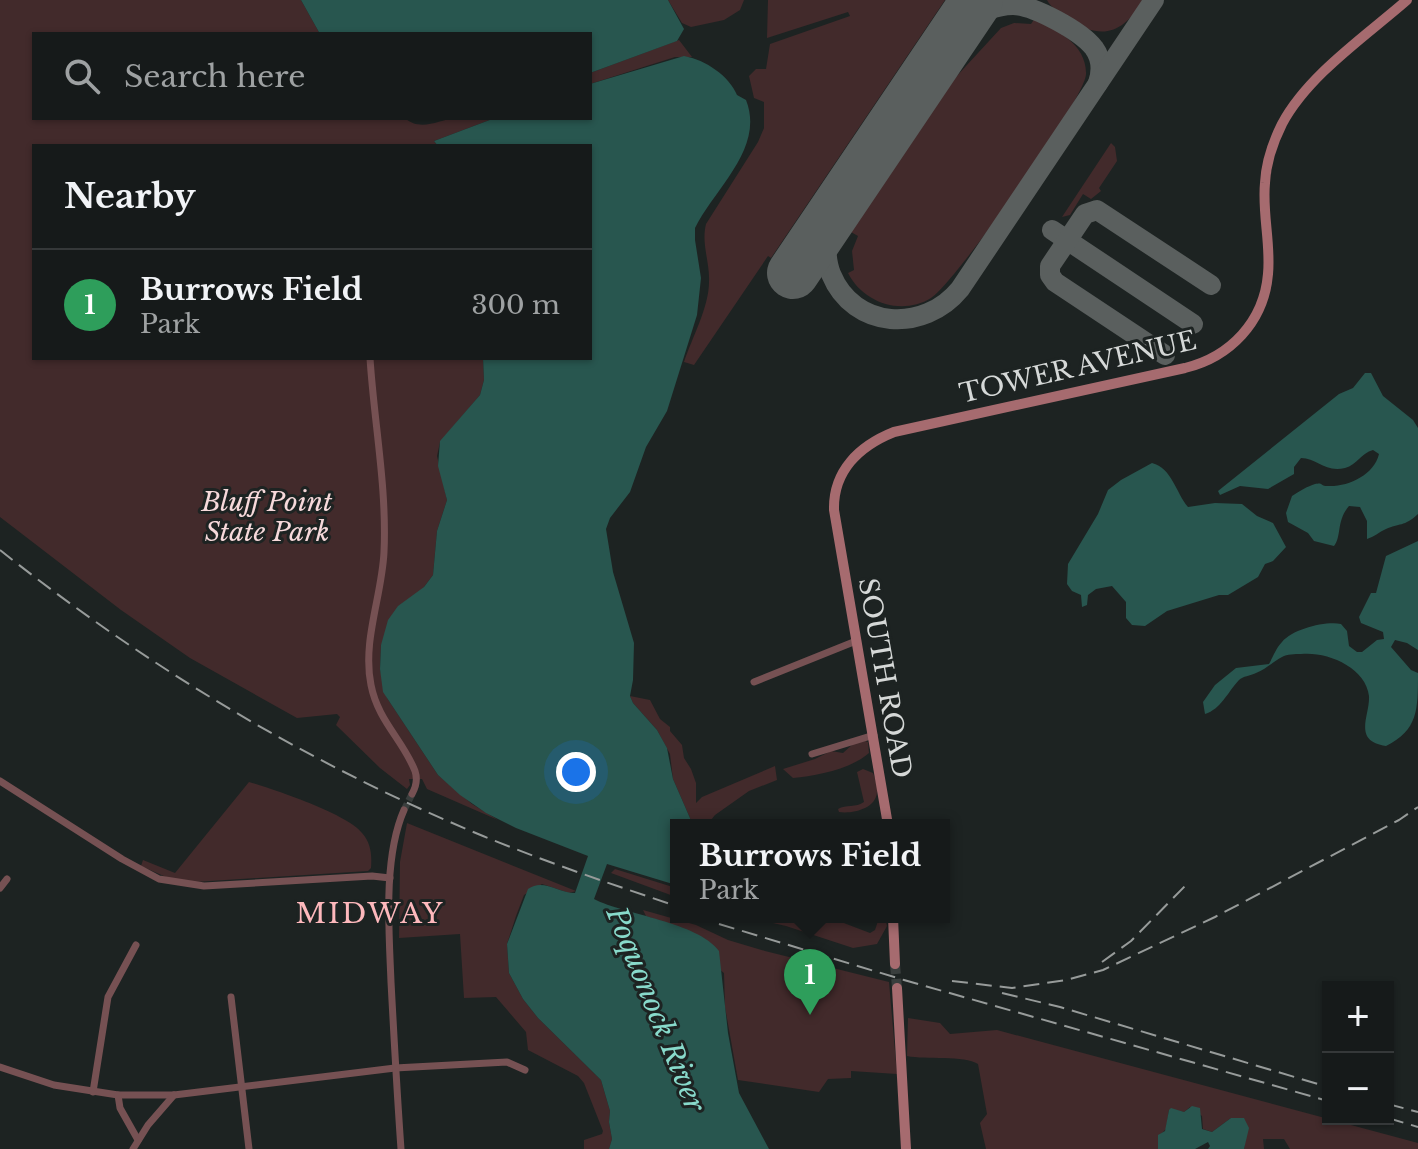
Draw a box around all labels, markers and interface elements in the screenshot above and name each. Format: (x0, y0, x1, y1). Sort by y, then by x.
search box (32, 32, 592, 120)
icon: search (60, 54, 104, 98)
text: Search here (124, 58, 305, 95)
text: Nearby (64, 175, 196, 217)
text: Burrows Field (140, 271, 363, 308)
text: 1 (84, 289, 96, 321)
text: 300 m (471, 289, 560, 321)
text: Park (140, 308, 200, 340)
street label: TOWER AVENUE (956, 324, 1200, 410)
park label: Bluff Point State Park (201, 486, 333, 548)
street label: SOUTH ROAD (852, 575, 918, 781)
your location (556, 752, 596, 792)
popup (670, 819, 950, 923)
text: Burrows Field (699, 837, 921, 874)
text: Park (699, 874, 759, 906)
district label: MIDWAY (295, 896, 445, 931)
water label: Poquonock River (598, 901, 713, 1118)
pin: 1 (784, 949, 836, 1015)
map controls (1322, 981, 1394, 1125)
button: + (1322, 981, 1394, 1053)
button: − (1322, 1053, 1394, 1125)

